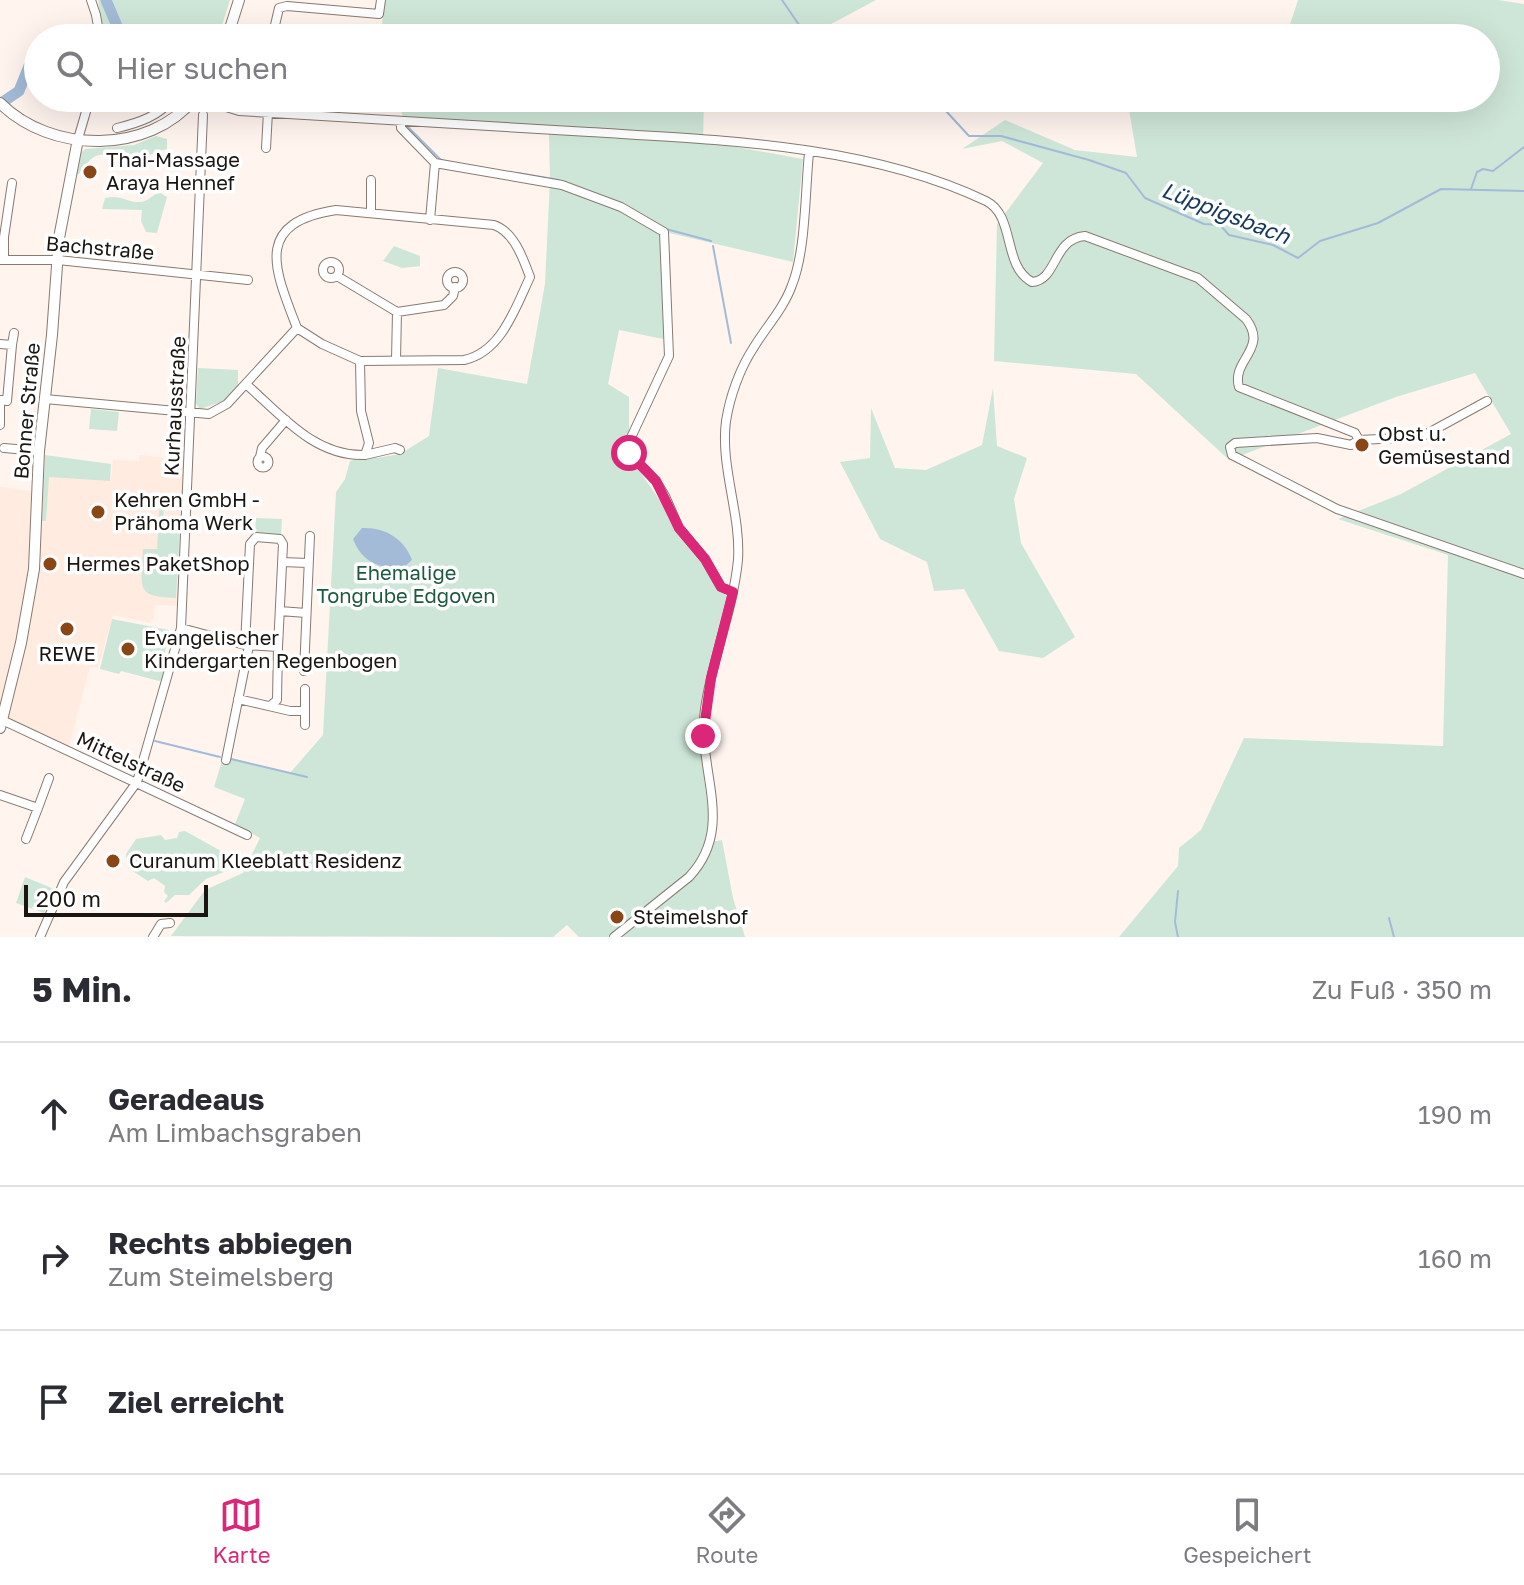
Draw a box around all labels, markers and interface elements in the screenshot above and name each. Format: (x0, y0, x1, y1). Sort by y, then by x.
search box (24, 24, 1500, 112)
icon: search (52, 46, 96, 90)
text: Hier suchen (116, 50, 288, 86)
place label: Thai-Massage Araya Hennef (106, 147, 240, 194)
marker: Thai-Massage Araya Hennef (81, 163, 99, 181)
water label: Lüppigsbach (1158, 176, 1295, 250)
street label: Bachstraße (45, 230, 155, 264)
street label: Kurhausstraße (158, 335, 190, 477)
street label: Bonner Straße (8, 342, 44, 480)
place label: Obst u. Gemüsestand (1378, 421, 1510, 468)
route start (611, 435, 647, 471)
marker: Obst u. Gemüsestand (1353, 436, 1371, 454)
place label: Kehren GmbH - Prähoma Werk (114, 487, 260, 534)
marker: Kehren GmbH - Prähoma Werk (89, 503, 107, 521)
place label: Hermes PaketShop (66, 551, 250, 575)
marker: Hermes PaketShop (41, 555, 59, 573)
park label: Ehemalige Tongrube Edgoven (317, 560, 495, 607)
marker: REWE (58, 620, 76, 638)
place label: Evangelischer Kindergarten Regenbogen (144, 625, 397, 672)
marker: Evangelischer Kindergarten Regenbogen (119, 640, 137, 658)
place label: REWE (38, 641, 96, 665)
route end (685, 718, 721, 754)
street label: Mittelstraße (73, 725, 190, 797)
place label: Curanum Kleeblatt Residenz (129, 848, 402, 872)
marker: Curanum Kleeblatt Residenz (104, 852, 122, 870)
scale bar (24, 881, 208, 917)
text: 200 m (36, 885, 101, 912)
place label: Steimelshof (633, 904, 748, 928)
marker: Steimelshof (608, 908, 626, 926)
text: 5 Min. (32, 969, 132, 1009)
text: Zu Fuß · 350 m (1312, 974, 1492, 1005)
text: Geradeaus (108, 1081, 265, 1117)
icon: ahead (32, 1092, 76, 1136)
text: 190 m (1418, 1099, 1492, 1130)
text: Am Limbachsgraben (108, 1117, 362, 1148)
text: Rechts abbiegen (108, 1225, 352, 1261)
icon: right (32, 1236, 76, 1280)
text: 160 m (1418, 1243, 1492, 1274)
text: Zum Steimelsberg (108, 1261, 334, 1292)
icon: arrive (32, 1380, 76, 1424)
text: Ziel erreicht (108, 1384, 284, 1420)
tab: Karte (212, 1493, 270, 1568)
tab: Route (695, 1493, 758, 1568)
tab: Gespeichert (1183, 1493, 1311, 1568)

